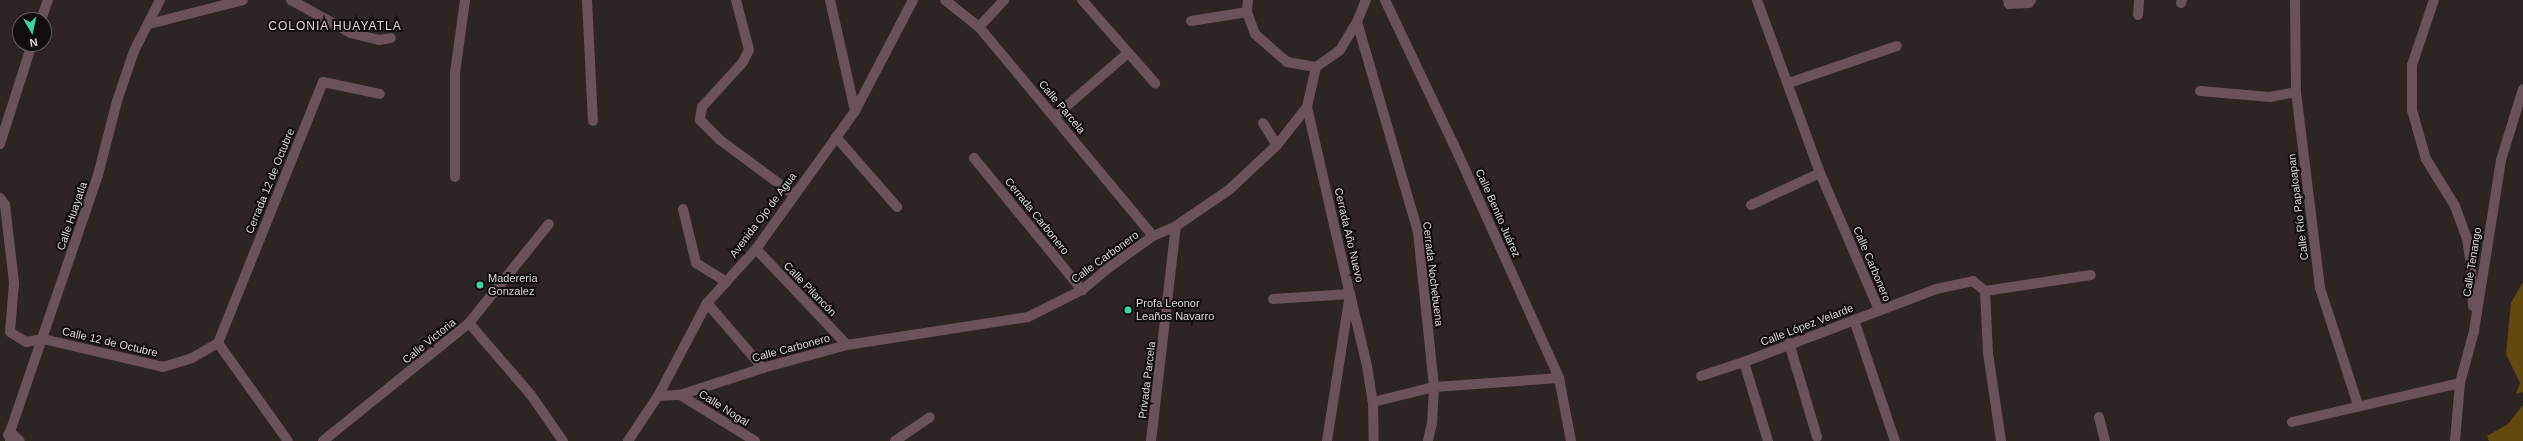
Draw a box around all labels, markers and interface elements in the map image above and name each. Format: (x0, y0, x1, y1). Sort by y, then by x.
north arrow (12, 12, 52, 52)
district label: COLONIA HUAYATLA (268, 20, 402, 34)
text: N (29, 36, 39, 49)
street label: Calle Parcela (1036, 78, 1088, 136)
street label: Cerrada 12 de Octubre (243, 126, 297, 236)
street label: Calle Río Papaloapan (2285, 153, 2311, 261)
street label: Calle Benito Juárez (1473, 167, 1523, 259)
street label: Avenida Ojo de Agua (727, 170, 799, 260)
street label: Cerrada Carbonero (1002, 175, 1072, 257)
street label: Calle Huayatla (54, 180, 90, 252)
street label: Cerrada Año Nuevo (1332, 186, 1366, 284)
street label: Cerrada Nochebuena (1420, 221, 1446, 327)
street label: Calle Carbonero (1850, 225, 1894, 303)
street label: Calle Tenango (2460, 226, 2484, 298)
street label: Calle Carbonero (1069, 228, 1141, 286)
street label: Calle Pilancón (781, 259, 839, 319)
place label: Madereria Gonzalez (488, 272, 538, 298)
marker: Madereria Gonzalez (475, 280, 485, 290)
place label: Profa Leonor Leaños Navarro (1136, 297, 1214, 323)
street label: Calle López Velarde (1759, 301, 1855, 349)
marker: Profa Leonor Leaños Navarro (1123, 305, 1133, 315)
street label: Calle Victoria (400, 316, 458, 366)
street label: Calle 12 de Octubre (61, 325, 159, 359)
street label: Calle Carbonero (751, 331, 831, 365)
street label: Privada Parcela (1136, 341, 1158, 419)
street label: Calle Nogal (696, 387, 752, 429)

